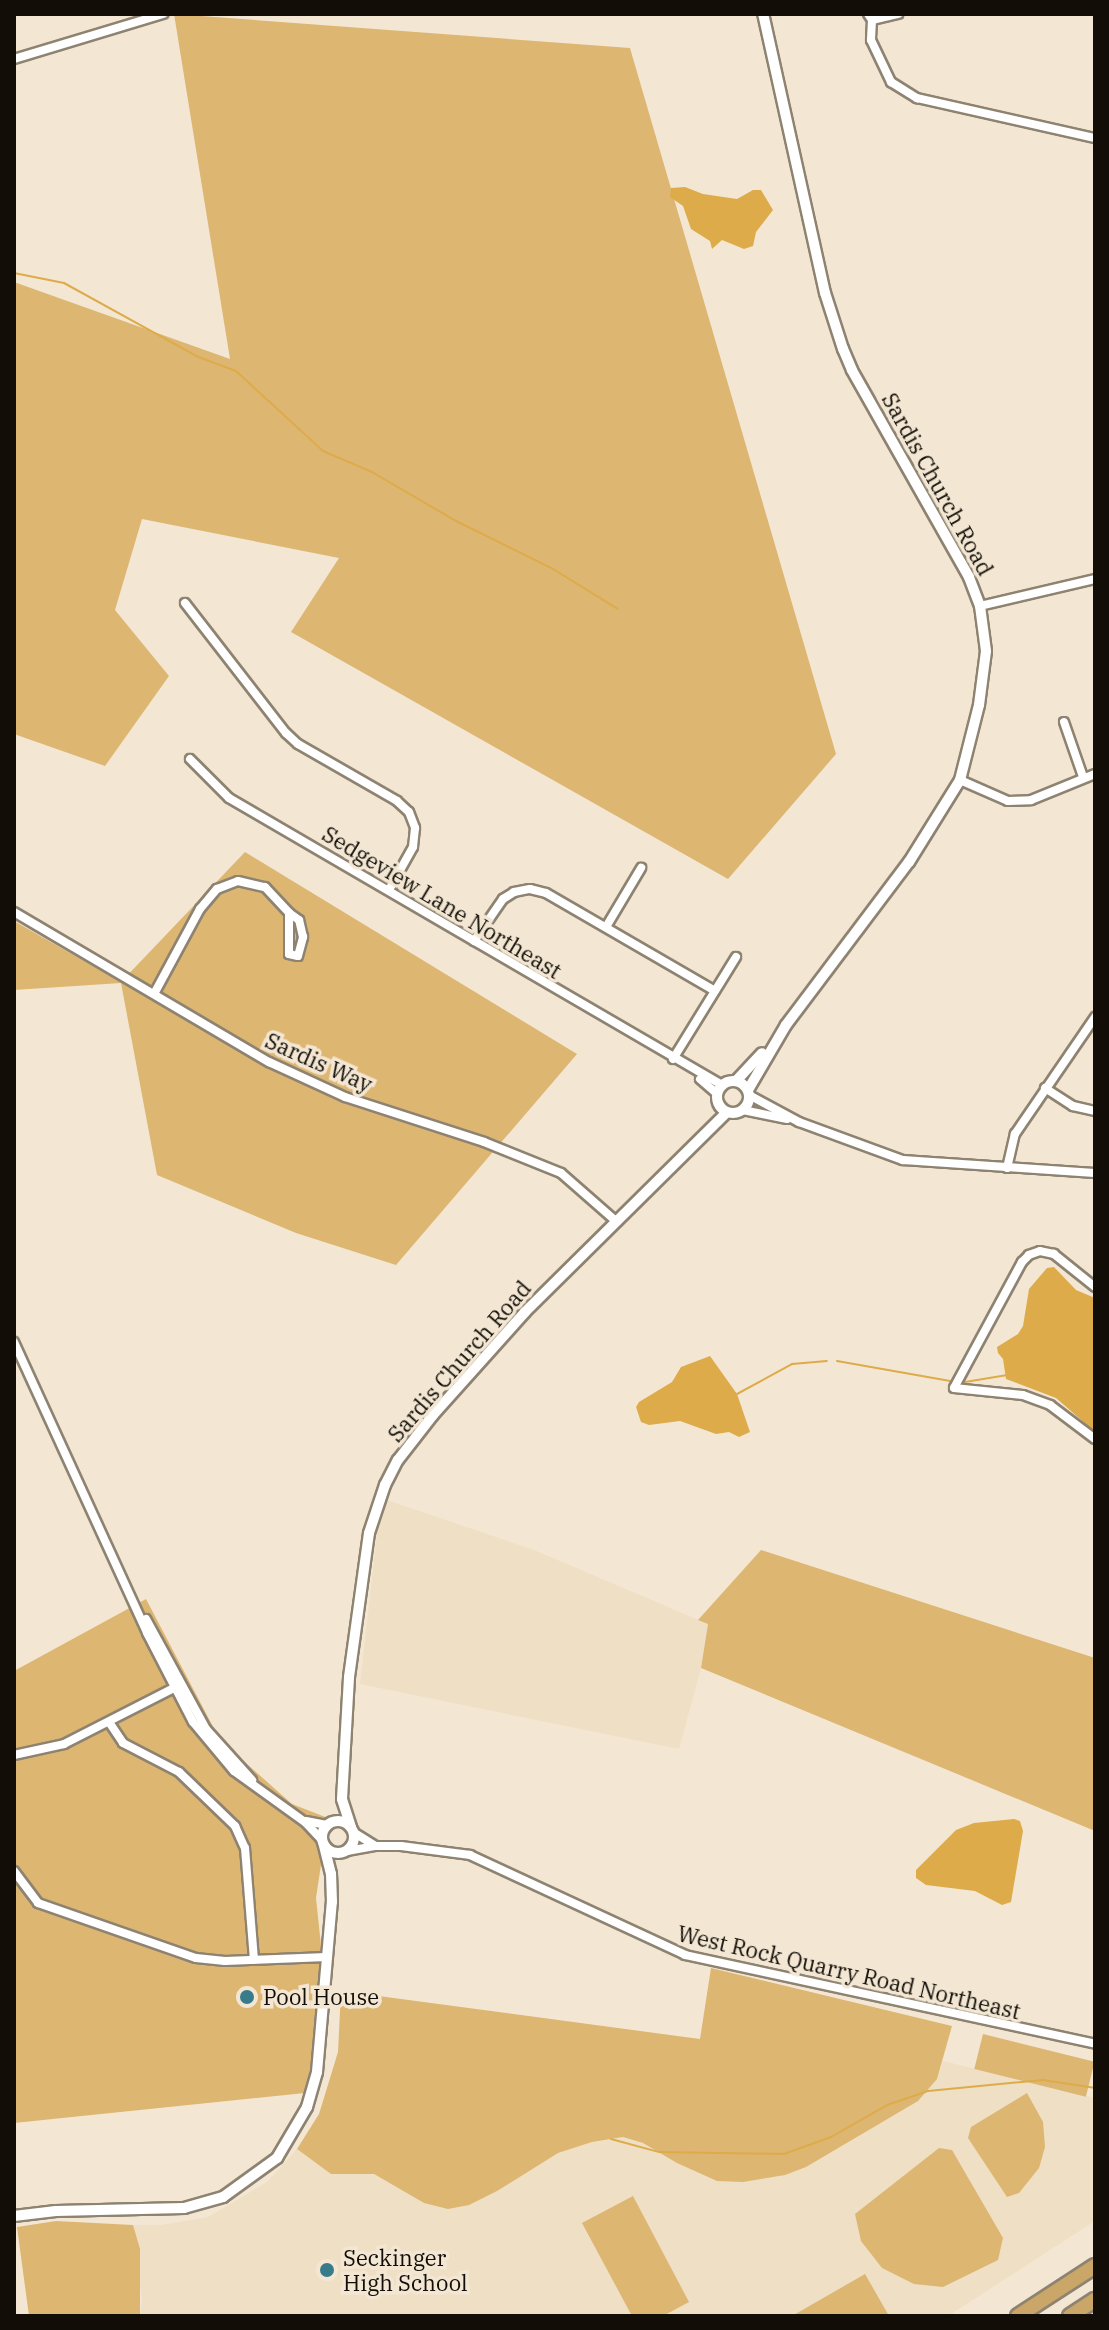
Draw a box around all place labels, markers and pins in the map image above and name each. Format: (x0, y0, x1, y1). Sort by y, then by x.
place label: Pool House (263, 1984, 379, 2010)
marker: Pool House (238, 1988, 256, 2006)
place label: Seckinger High School (343, 2244, 468, 2296)
marker: Seckinger High School (318, 2261, 336, 2279)

